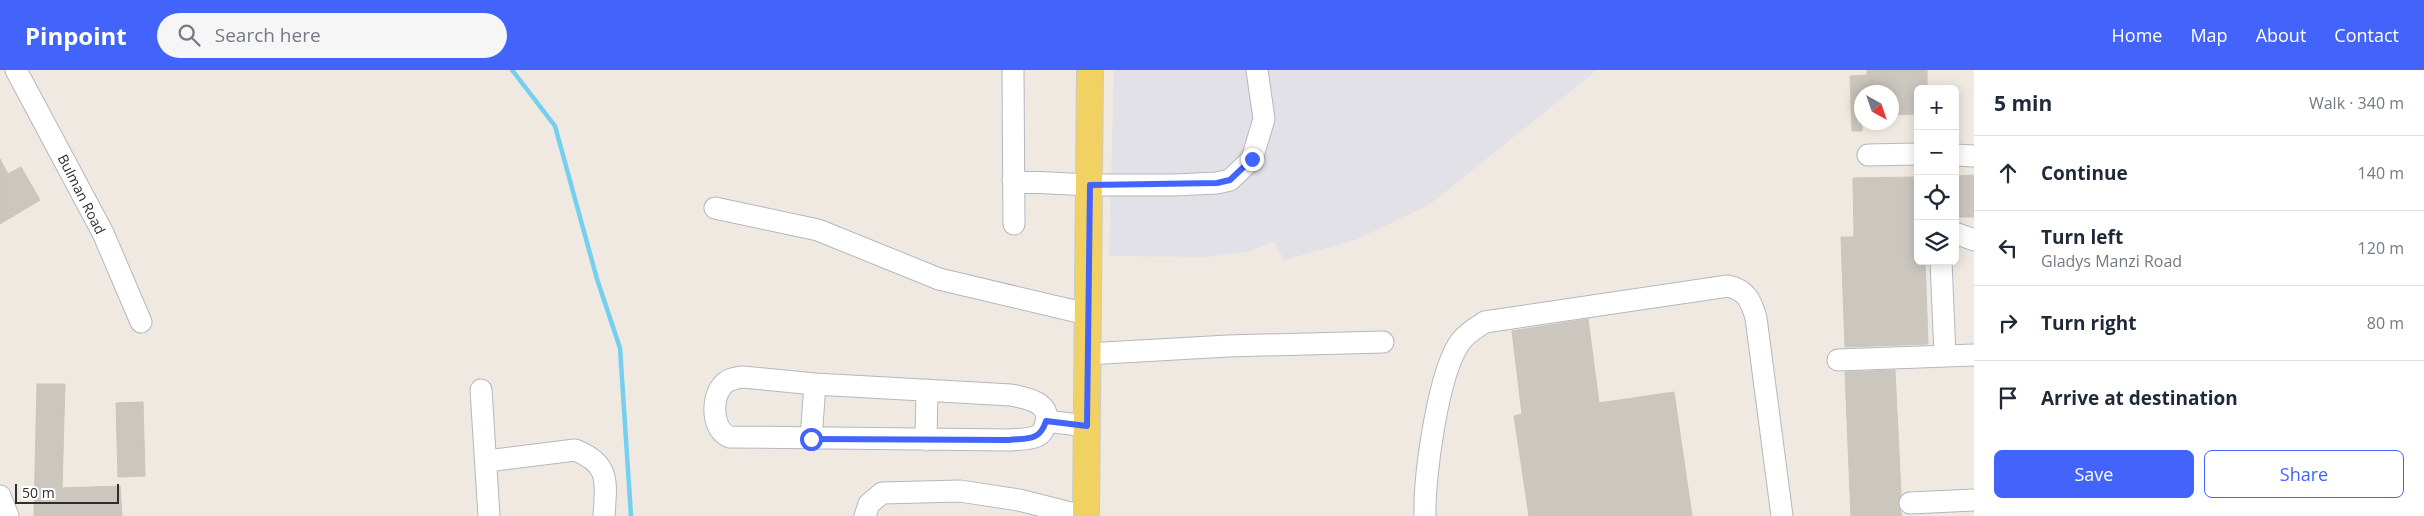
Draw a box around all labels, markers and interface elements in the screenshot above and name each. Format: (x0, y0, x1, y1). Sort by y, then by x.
search box (157, 13, 507, 58)
text: Pinpoint (25, 19, 127, 52)
icon: search (175, 21, 203, 49)
text: Search here (215, 22, 321, 48)
text: Home (2112, 23, 2162, 47)
text: Map (2190, 23, 2228, 47)
text: About (2256, 23, 2306, 47)
text: Contact (2334, 23, 2399, 47)
north arrow (1854, 85, 1899, 130)
map controls (1914, 85, 1959, 265)
button: + (1914, 85, 1959, 130)
text: 5 min (1994, 89, 2052, 117)
text: Walk · 340 m (2309, 92, 2404, 114)
button: − (1914, 130, 1959, 175)
route end (1241, 148, 1264, 171)
street label: Bulman Road (54, 151, 110, 237)
icon: ahead (1994, 159, 2022, 187)
text: Continue (2041, 160, 2128, 186)
text: 140 m (2358, 162, 2404, 184)
button: locate (1914, 175, 1959, 220)
button: layers (1914, 220, 1959, 265)
text: Turn left (2041, 224, 2123, 250)
icon: left (1994, 234, 2022, 262)
text: 120 m (2358, 237, 2404, 259)
text: Gladys Manzi Road (2041, 250, 2182, 272)
icon: right (1994, 309, 2022, 337)
text: Turn right (2041, 310, 2136, 336)
text: 80 m (2367, 312, 2404, 334)
icon: arrive (1994, 384, 2022, 412)
text: Arrive at destination (2041, 385, 2238, 411)
route start (800, 428, 823, 451)
button: Save (1994, 450, 2194, 498)
button: Share (2204, 450, 2404, 498)
scale bar (15, 481, 119, 504)
text: 50 m (22, 483, 55, 502)

